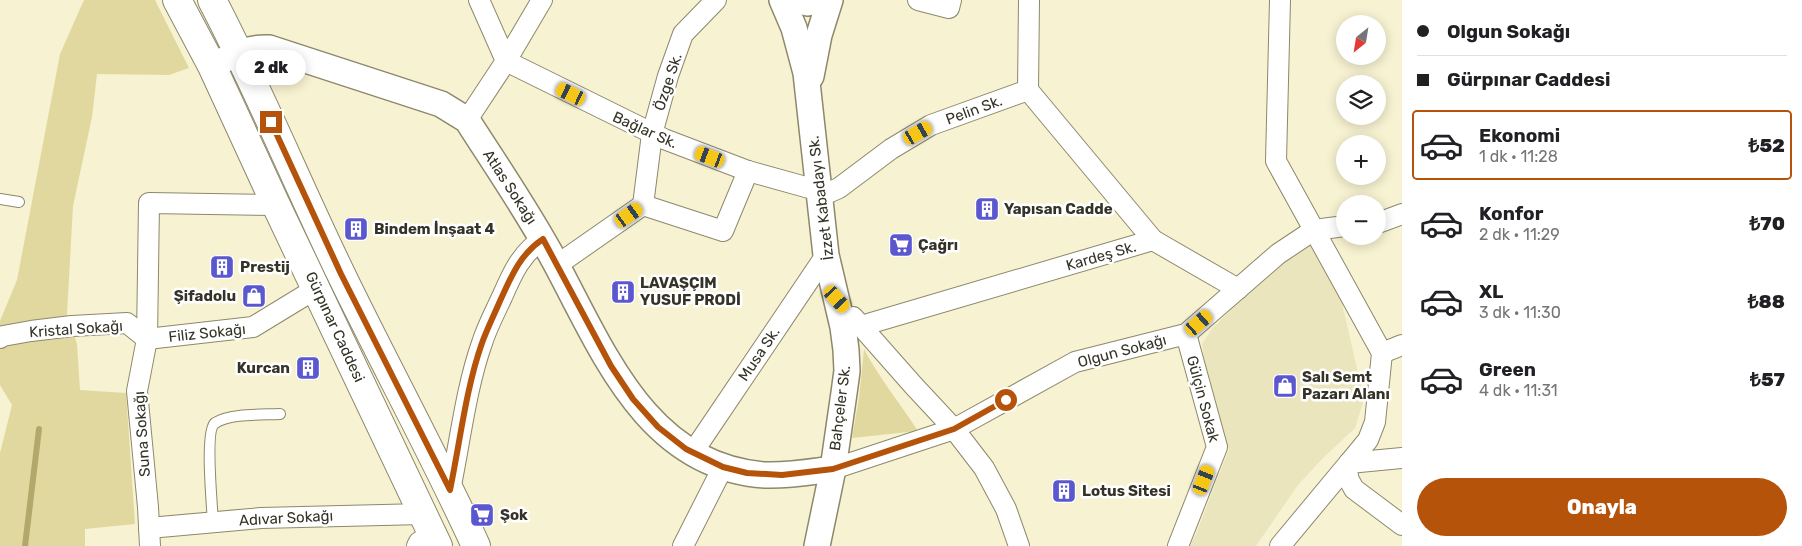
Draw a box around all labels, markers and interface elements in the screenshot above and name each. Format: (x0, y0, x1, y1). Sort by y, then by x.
north arrow (1336, 15, 1386, 65)
map controls (1336, 15, 1386, 245)
text: Olgun Sokağı (1447, 20, 1570, 43)
callout: 2 dk (236, 49, 306, 84)
street label: Özge Sk. (650, 51, 686, 113)
text: 2 dk (254, 58, 288, 77)
text: Gürpınar Caddesi (1447, 68, 1610, 91)
button: layers (1336, 75, 1386, 125)
car (554, 81, 587, 107)
street label: Pelin Sk. (943, 91, 1005, 129)
street label: Bağlar Sk. (610, 108, 680, 152)
route end (260, 111, 282, 133)
car (901, 119, 934, 147)
icon: car (1419, 123, 1464, 168)
text: Ekonomi (1479, 124, 1560, 147)
text: ₺52 (1749, 134, 1785, 157)
street label: İzzet Kabadayı Sk. (804, 135, 838, 261)
button: + (1336, 135, 1386, 185)
car (693, 145, 726, 169)
street label: Atlas Sokağı (479, 146, 541, 228)
text: 1 dk · 11:28 (1479, 147, 1558, 166)
button: − (1336, 195, 1386, 245)
building icon: Yapısan Cadde (974, 196, 1000, 222)
car (612, 200, 645, 230)
place label: Yapısan Cadde (1004, 200, 1113, 218)
icon: car (1419, 201, 1464, 246)
text: Konfor (1479, 202, 1543, 225)
text: ₺70 (1749, 212, 1785, 235)
building icon: Bindem İnşaat 4 (343, 216, 369, 242)
place label: Bindem İnşaat 4 (374, 220, 495, 238)
text: 2 dk · 11:29 (1479, 225, 1560, 244)
supermarket icon: Çağrı (888, 232, 914, 258)
place label: Çağrı (918, 236, 958, 254)
street label: Kardeş Sk. (1064, 237, 1138, 275)
building icon: Prestij (209, 254, 235, 280)
place label: Prestij (240, 258, 290, 276)
street label: Gürpınar Caddesi (302, 269, 368, 385)
place label: LAVAŞÇIM YUSUF PRODİ (640, 274, 741, 309)
building icon: LAVAŞÇIM YUSUF PRODİ (610, 279, 636, 305)
icon: car (1419, 279, 1464, 324)
text: XL (1479, 280, 1503, 303)
shop icon: Şifadolu (241, 283, 267, 309)
car (821, 283, 852, 315)
place label: Şifadolu (174, 287, 236, 305)
text: ₺88 (1748, 290, 1785, 313)
text: 3 dk · 11:30 (1479, 303, 1561, 322)
car (1182, 307, 1215, 339)
street label: Kristal Sokağı (29, 317, 123, 341)
street label: Filiz Sokağı (168, 320, 246, 346)
street label: Musa Sk. (734, 324, 784, 384)
street label: Olgun Sokağı (1076, 331, 1168, 371)
street label: Gülçin Sokak (1183, 354, 1223, 445)
building icon: Kurcan (295, 355, 321, 381)
icon: car (1419, 357, 1464, 402)
text: Green (1479, 358, 1536, 381)
place label: Kurcan (237, 359, 290, 377)
street label: Bahçeler Sk. (826, 364, 854, 452)
place label: Salı Semt Pazarı Alanı (1302, 368, 1390, 403)
text: ₺57 (1750, 368, 1785, 391)
shop icon: Salı Semt Pazarı Alanı (1272, 373, 1298, 399)
text: 4 dk · 11:31 (1479, 381, 1558, 400)
route start (995, 389, 1017, 411)
street label: Suna Sokağı (130, 391, 154, 477)
car (1191, 463, 1216, 497)
building icon: Lotus Sitesi (1051, 478, 1077, 504)
button: Onayla (1417, 478, 1787, 536)
place label: Lotus Sitesi (1082, 482, 1171, 500)
supermarket icon: Şok (469, 502, 495, 528)
place label: Şok (500, 506, 528, 524)
street label: Adıvar Sokağı (238, 507, 334, 529)

